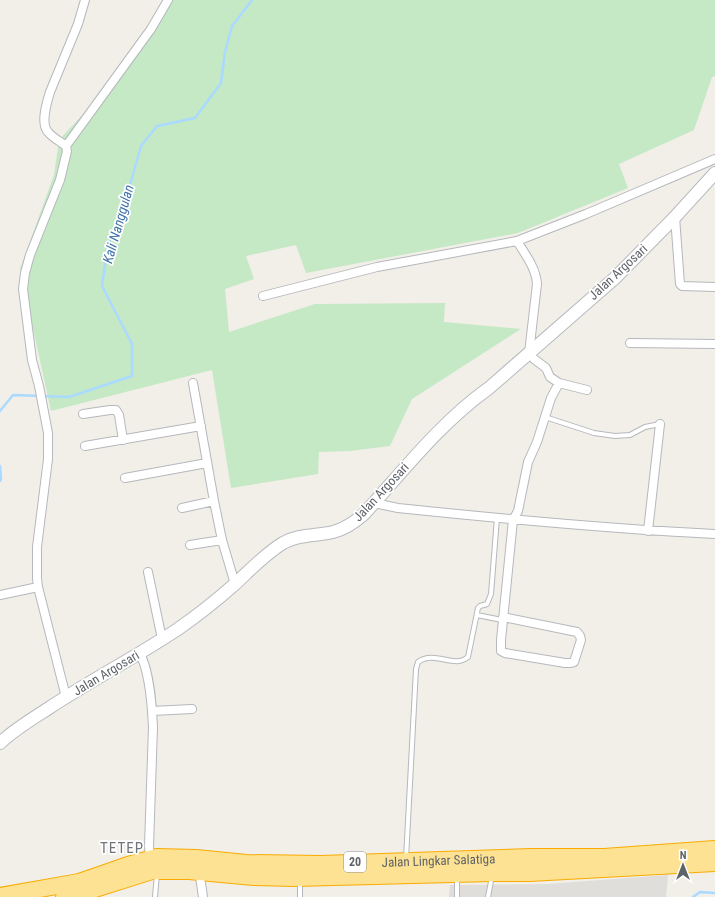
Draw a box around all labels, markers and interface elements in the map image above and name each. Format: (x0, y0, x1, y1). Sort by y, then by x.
water label: Kali Nanggulan (99, 183, 137, 265)
street label: Jalan Argosari (586, 241, 650, 303)
street label: Jalan Argosari (350, 460, 412, 524)
street label: Jalan Argosari (70, 647, 142, 699)
district label: TETEP (100, 839, 144, 857)
north arrow (663, 845, 703, 885)
text: N (680, 849, 687, 862)
street label: Jalan Lingkar Salatiga (381, 851, 496, 869)
road number: 20 (344, 852, 366, 872)

